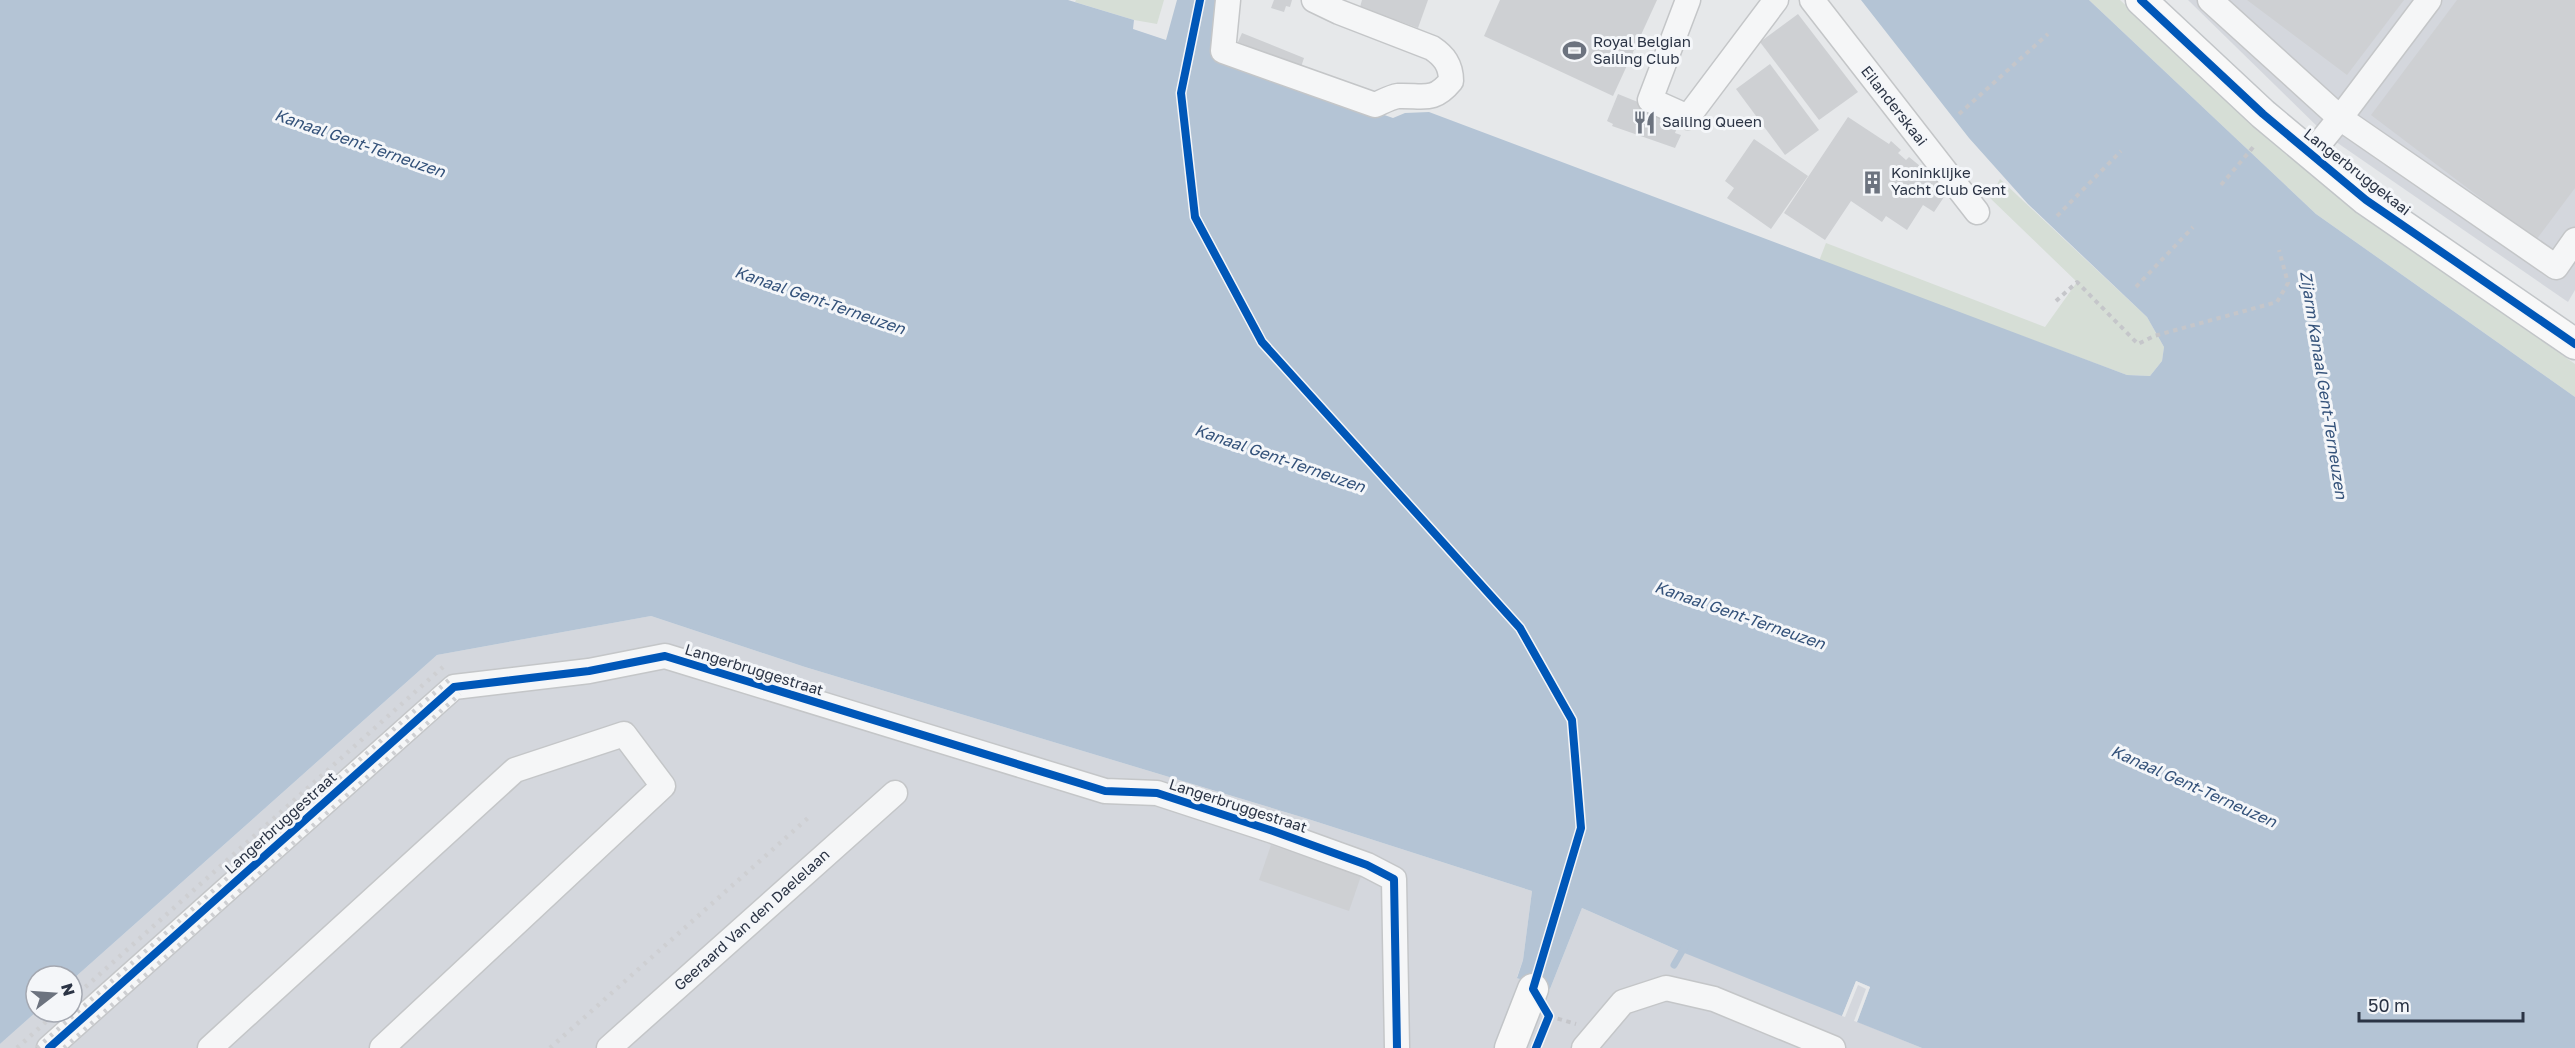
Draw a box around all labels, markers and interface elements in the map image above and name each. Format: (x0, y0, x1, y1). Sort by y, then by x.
place label: Royal Belgian Sailing Club (1593, 32, 1691, 67)
sports icon: Royal Belgian Sailing Club (1562, 38, 1588, 64)
street label: Eilanderskaai (1858, 62, 1932, 149)
water label: Kanaal Gent-Terneuzen (272, 104, 449, 182)
restaurant icon: Sailing Queen (1631, 109, 1657, 135)
place label: Sailing Queen (1662, 112, 1762, 130)
street label: Langerbruggekaai (2301, 124, 2415, 219)
place label: Koninklijke Yacht Club Gent (1891, 163, 2006, 198)
building icon: Koninklijke Yacht Club Gent (1860, 169, 1886, 195)
water label: Kanaal Gent-Terneuzen (732, 261, 909, 339)
water label: Zijarm Kanaal Gent-Terneuzen (2296, 270, 2352, 502)
water label: Kanaal Gent-Terneuzen (1192, 419, 1369, 497)
water label: Kanaal Gent-Terneuzen (1652, 576, 1829, 654)
street label: Langerbruggestraat (683, 639, 826, 699)
water label: Kanaal Gent-Terneuzen (2108, 740, 2281, 832)
street label: Langerbruggestraat (221, 767, 340, 877)
street label: Langerbruggestraat (1167, 774, 1310, 836)
street label: Geeraard Van den Daelelaan (670, 845, 833, 994)
north arrow (24, 964, 84, 1024)
text: N (57, 981, 80, 998)
scale bar (2359, 985, 2522, 1023)
text: 50 m (2368, 994, 2410, 1016)

